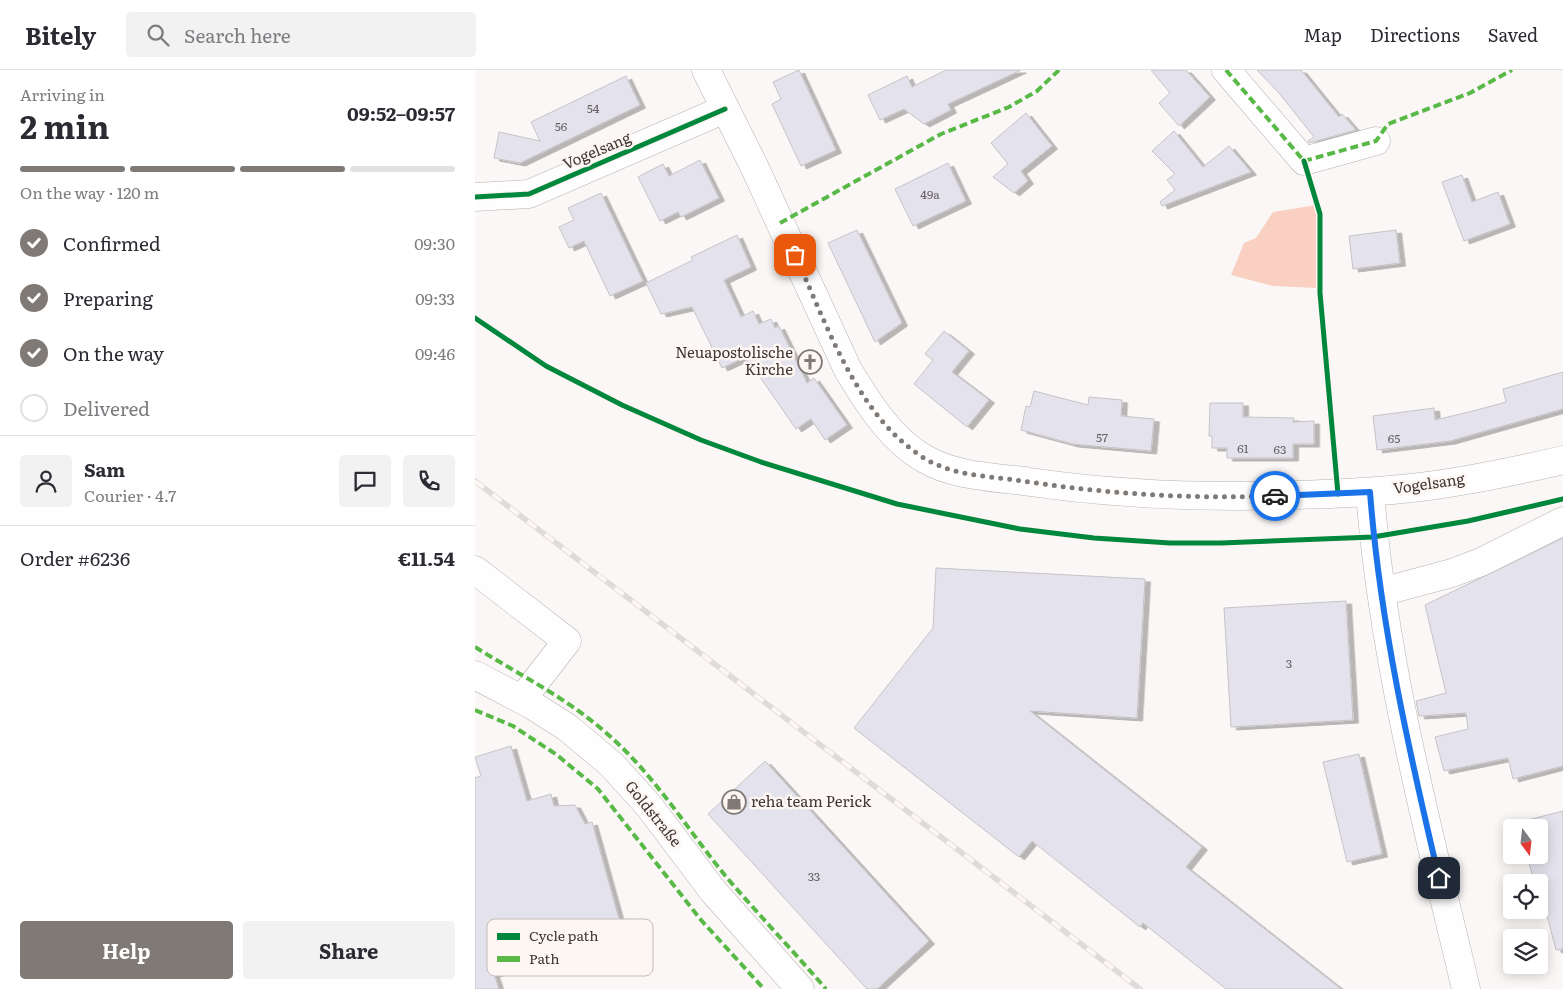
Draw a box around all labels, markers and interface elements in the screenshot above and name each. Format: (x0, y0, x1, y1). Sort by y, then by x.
search box (126, 12, 476, 57)
text: Bitely (25, 17, 96, 52)
icon: search (144, 21, 172, 49)
text: Search here (184, 21, 291, 49)
text: Map (1304, 21, 1342, 48)
text: Directions (1370, 21, 1460, 48)
text: Saved (1488, 21, 1538, 48)
text: Arriving in (20, 82, 105, 106)
text: 09:52–09:57 (347, 99, 455, 127)
house number: 54 (587, 99, 600, 117)
text: 2 min (20, 101, 109, 149)
house number: 56 (555, 117, 568, 135)
street label: Vogelsang (559, 125, 635, 174)
text: On the way · 120 m (20, 180, 159, 204)
house number: 49a (920, 185, 940, 203)
icon: check (20, 229, 48, 257)
text: Confirmed (63, 229, 161, 257)
text: 09:30 (414, 231, 455, 255)
pin (774, 234, 816, 276)
icon: bag (781, 241, 809, 269)
icon: check (20, 284, 48, 312)
text: Preparing (63, 284, 153, 312)
text: 09:33 (415, 286, 455, 310)
icon: check (20, 339, 48, 367)
text: On the way (63, 339, 164, 367)
place label: Neuapostolische Kirche (675, 340, 793, 380)
text: 09:46 (415, 341, 455, 365)
church icon: Neuapostolische Kirche (797, 349, 823, 375)
text: Delivered (63, 394, 150, 422)
house number: 57 (1096, 428, 1108, 446)
house number: 65 (1388, 429, 1400, 447)
house number: 61 (1237, 439, 1249, 457)
house number: 63 (1274, 440, 1286, 458)
button: person (20, 455, 72, 507)
text: Sam (84, 455, 125, 483)
button: chat (339, 455, 391, 507)
button: phone (403, 455, 455, 507)
street label: Vogelsang (1392, 466, 1467, 499)
courier (1250, 471, 1300, 521)
icon: car (1261, 482, 1289, 510)
text: Courier · 4.7 (84, 483, 176, 507)
text: Order #6236 (20, 544, 130, 572)
text: €11.54 (398, 544, 455, 572)
house number: 3 (1286, 654, 1292, 672)
street label: Goldstraße (620, 775, 688, 851)
shop icon: reha team Perick (721, 789, 747, 815)
place label: reha team Perick (751, 789, 872, 812)
north arrow (1503, 819, 1547, 864)
map controls (1503, 819, 1548, 974)
pin (1418, 857, 1460, 899)
icon: home (1425, 864, 1453, 892)
house number: 33 (808, 867, 820, 885)
button: locate (1503, 874, 1548, 919)
legend (487, 919, 653, 976)
button: Help (20, 921, 233, 979)
button: Share (243, 921, 455, 979)
text: Cycle path (529, 925, 598, 945)
button: layers (1503, 929, 1548, 974)
text: Path (529, 948, 559, 968)

